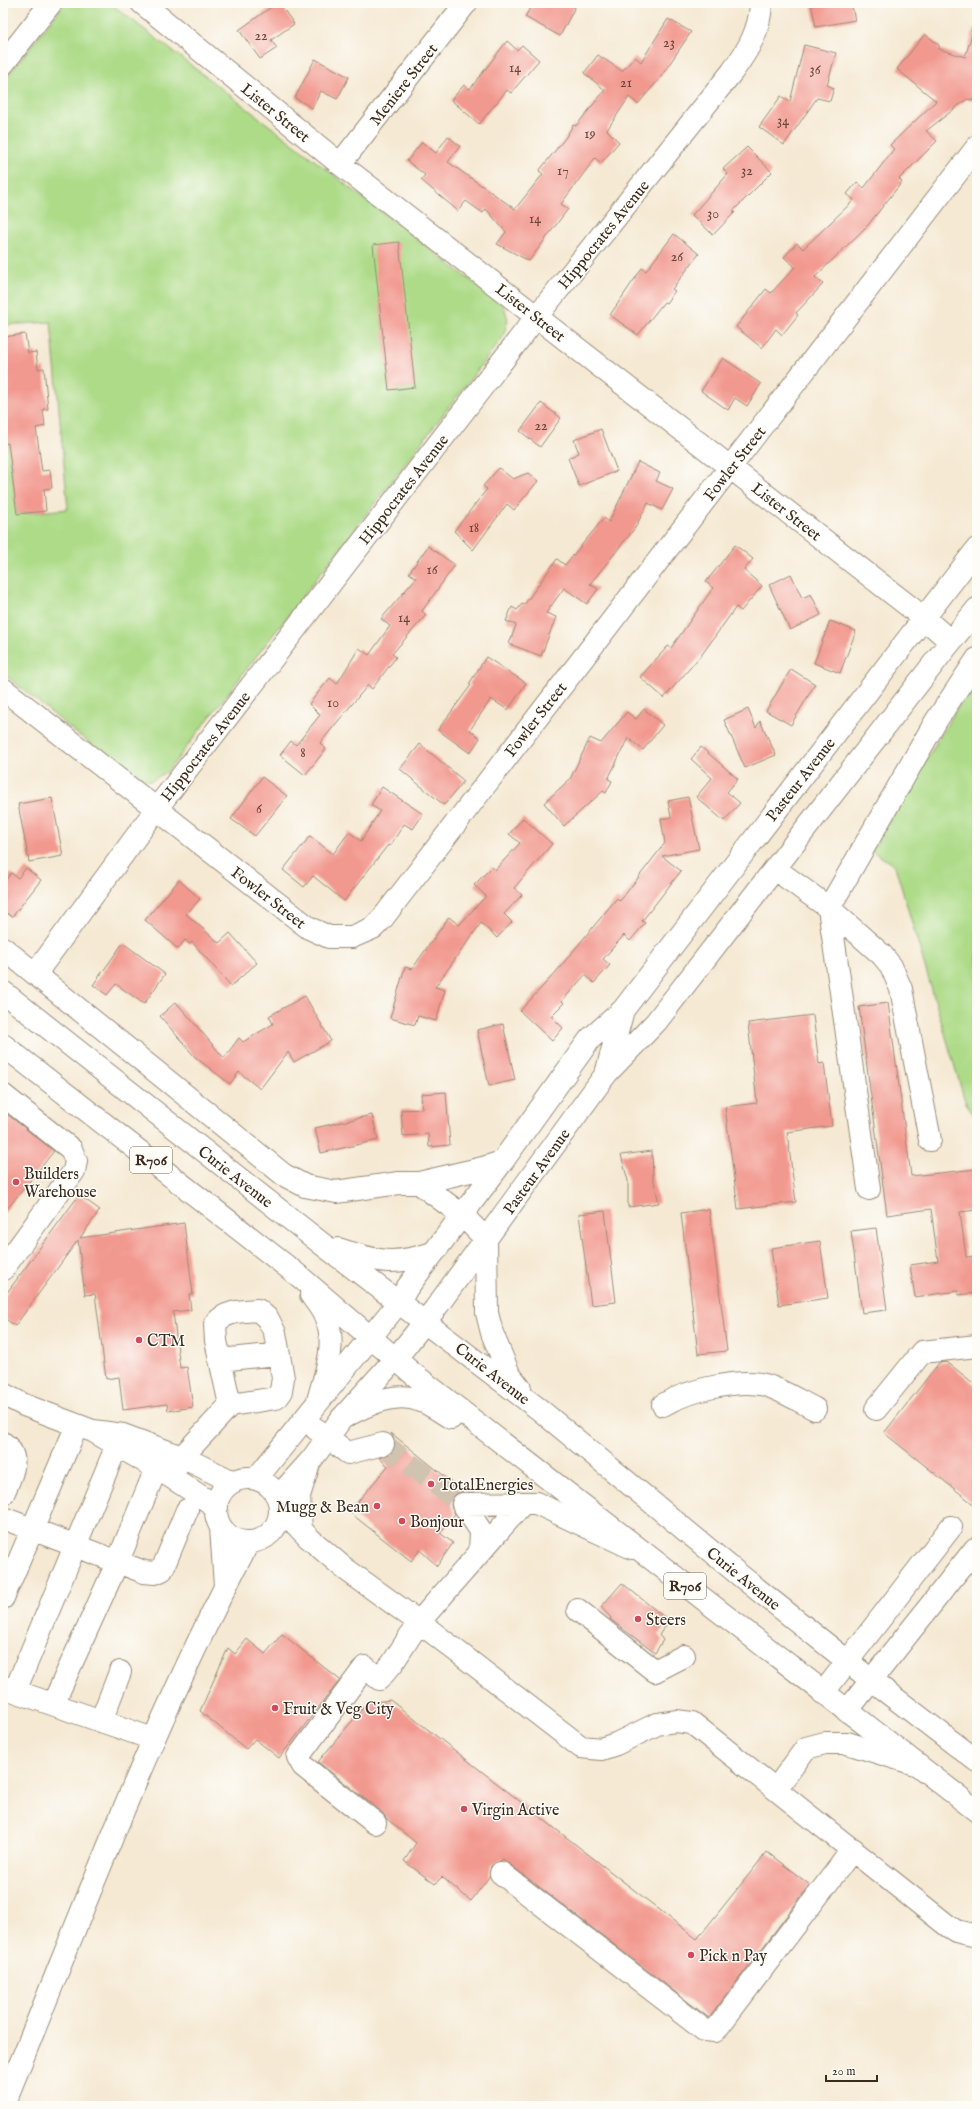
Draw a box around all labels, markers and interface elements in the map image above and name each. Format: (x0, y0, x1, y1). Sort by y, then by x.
house number: 22 (254, 27, 268, 45)
house number: 23 (663, 34, 675, 52)
street label: Meniere Street (366, 40, 443, 130)
house number: 14 (509, 59, 521, 77)
house number: 36 (809, 61, 822, 79)
house number: 21 (620, 74, 632, 92)
street label: Lister Street (236, 80, 314, 148)
house number: 34 (777, 112, 789, 130)
house number: 19 (584, 125, 596, 143)
house number: 17 (557, 162, 569, 180)
house number: 32 (741, 162, 753, 180)
street label: Hippocrates Avenue (554, 177, 655, 294)
house number: 30 (707, 205, 719, 223)
house number: 14 (529, 210, 541, 228)
house number: 26 (671, 248, 684, 266)
street label: Lister Street (491, 280, 569, 347)
house number: 22 (534, 417, 548, 435)
street label: Fowler Street (700, 422, 771, 506)
street label: Hippocrates Avenue (355, 431, 454, 549)
street label: Lister Street (747, 479, 825, 546)
house number: 18 (469, 519, 479, 537)
house number: 16 (426, 561, 439, 579)
house number: 14 (398, 609, 410, 627)
street label: Fowler Street (501, 678, 572, 762)
street label: Hippocrates Avenue (157, 688, 256, 806)
house number: 10 (327, 694, 339, 712)
street label: Pasteur Avenue (763, 734, 841, 826)
house number: 8 (300, 744, 306, 762)
house number: 6 (256, 800, 263, 818)
street label: Fowler Street (226, 863, 310, 934)
street label: Pasteur Avenue (500, 1125, 575, 1219)
street label: Curie Avenue (193, 1142, 276, 1213)
road number: R706 (130, 1147, 172, 1173)
place label: Builders Warehouse (24, 1165, 97, 1203)
marker: Builders Warehouse (11, 1177, 21, 1187)
place label: CTM (147, 1332, 185, 1352)
marker: CTM (134, 1335, 144, 1345)
street label: Curie Avenue (450, 1339, 533, 1410)
place label: TotalEnergies (439, 1476, 534, 1496)
marker: TotalEnergies (426, 1479, 436, 1489)
place label: Mugg & Bean (276, 1498, 369, 1518)
marker: Mugg & Bean (372, 1501, 382, 1511)
place label: Bonjour (410, 1513, 464, 1533)
marker: Bonjour (397, 1516, 407, 1526)
street label: Curie Avenue (702, 1544, 784, 1616)
road number: R706 (664, 1573, 706, 1599)
place label: Steers (646, 1611, 686, 1631)
marker: Steers (633, 1614, 643, 1624)
place label: Fruit & Veg City (283, 1700, 394, 1720)
marker: Fruit & Veg City (270, 1703, 280, 1713)
place label: Virgin Active (471, 1801, 559, 1821)
marker: Virgin Active (459, 1804, 469, 1814)
place label: Pick n Pay (699, 1947, 767, 1967)
marker: Pick n Pay (686, 1950, 696, 1960)
scale bar (826, 2057, 877, 2083)
text: 20 m (832, 2064, 855, 2079)

